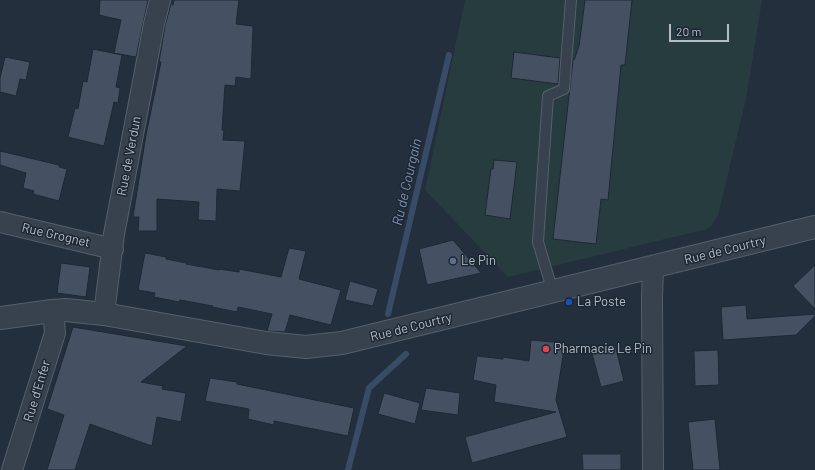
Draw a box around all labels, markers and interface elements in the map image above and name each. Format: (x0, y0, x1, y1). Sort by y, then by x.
scale bar (671, 16, 731, 42)
text: 20 m (676, 24, 702, 38)
street label: Rue de Verdun (114, 115, 144, 197)
water label: Ru de Courgain (389, 137, 425, 227)
street label: Rue Grognet (20, 220, 92, 250)
street label: Rue de Courtry (682, 232, 768, 268)
place label: Le Pin (461, 253, 496, 269)
marker: Le Pin (448, 256, 458, 266)
place label: La Poste (577, 294, 626, 310)
marker: La Poste (564, 297, 574, 307)
street label: Rue de Courtry (368, 309, 454, 345)
place label: Pharmacie Le Pin (554, 341, 652, 357)
marker: Pharmacie Le Pin (541, 344, 551, 354)
street label: Rue d'Enfer (20, 358, 54, 424)

